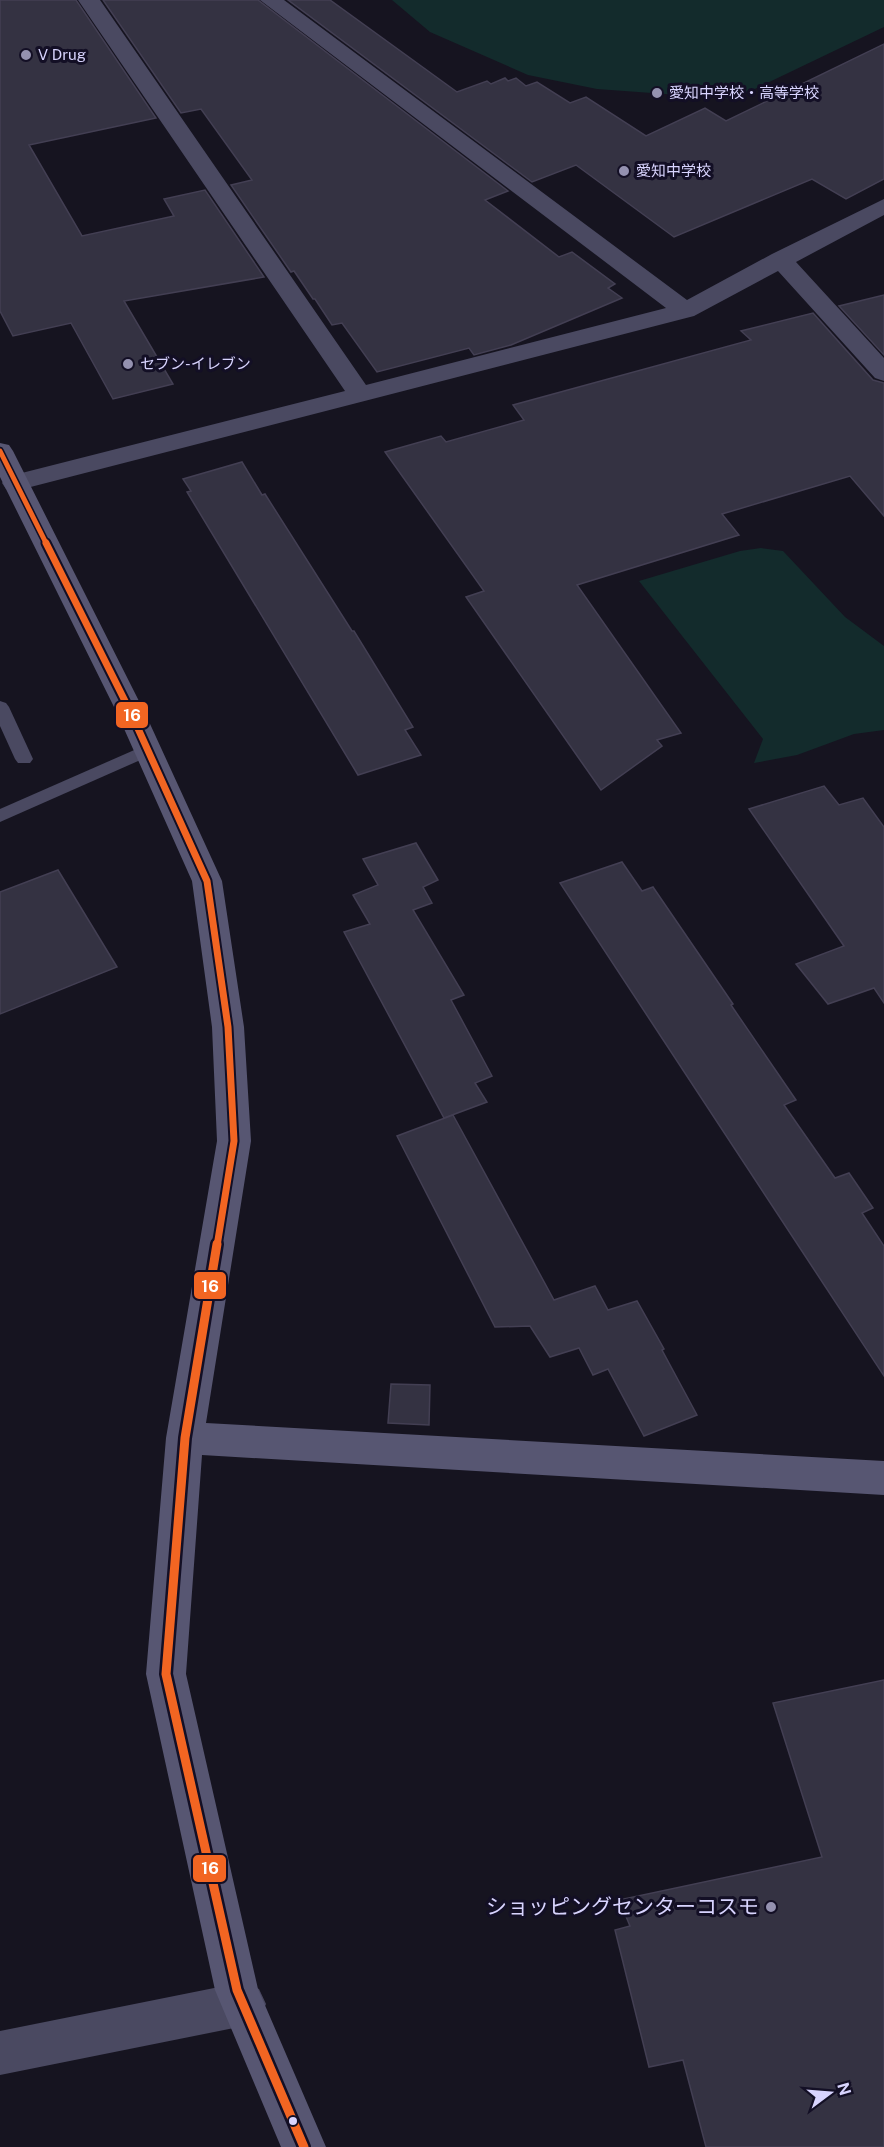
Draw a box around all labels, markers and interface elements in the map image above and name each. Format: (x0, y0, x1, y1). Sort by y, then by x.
place label: V Drug (38, 46, 86, 63)
marker: V Drug (19, 48, 33, 62)
place label: 愛知中学校・高等学校 (669, 84, 819, 101)
marker: 愛知中学校・高等学校 (650, 86, 664, 100)
place label: 愛知中学校 (636, 162, 711, 179)
marker: 愛知中学校 (617, 164, 631, 178)
place label: セブン-イレブン (140, 355, 251, 372)
marker: セブン-イレブン (121, 357, 135, 371)
line badge: 16 (115, 701, 149, 729)
text: 16 (123, 706, 141, 725)
line badge: 16 (193, 1271, 227, 1300)
text: 16 (201, 1277, 219, 1296)
line badge: 16 (192, 1854, 227, 1883)
text: 16 (201, 1859, 219, 1878)
place label: ショッピングセンターコスモ (486, 1894, 759, 1919)
marker: ショッピングセンターコスモ (764, 1900, 778, 1914)
north arrow (800, 2063, 860, 2123)
text: N (833, 2080, 855, 2098)
unlabelled marker (287, 2115, 299, 2127)

